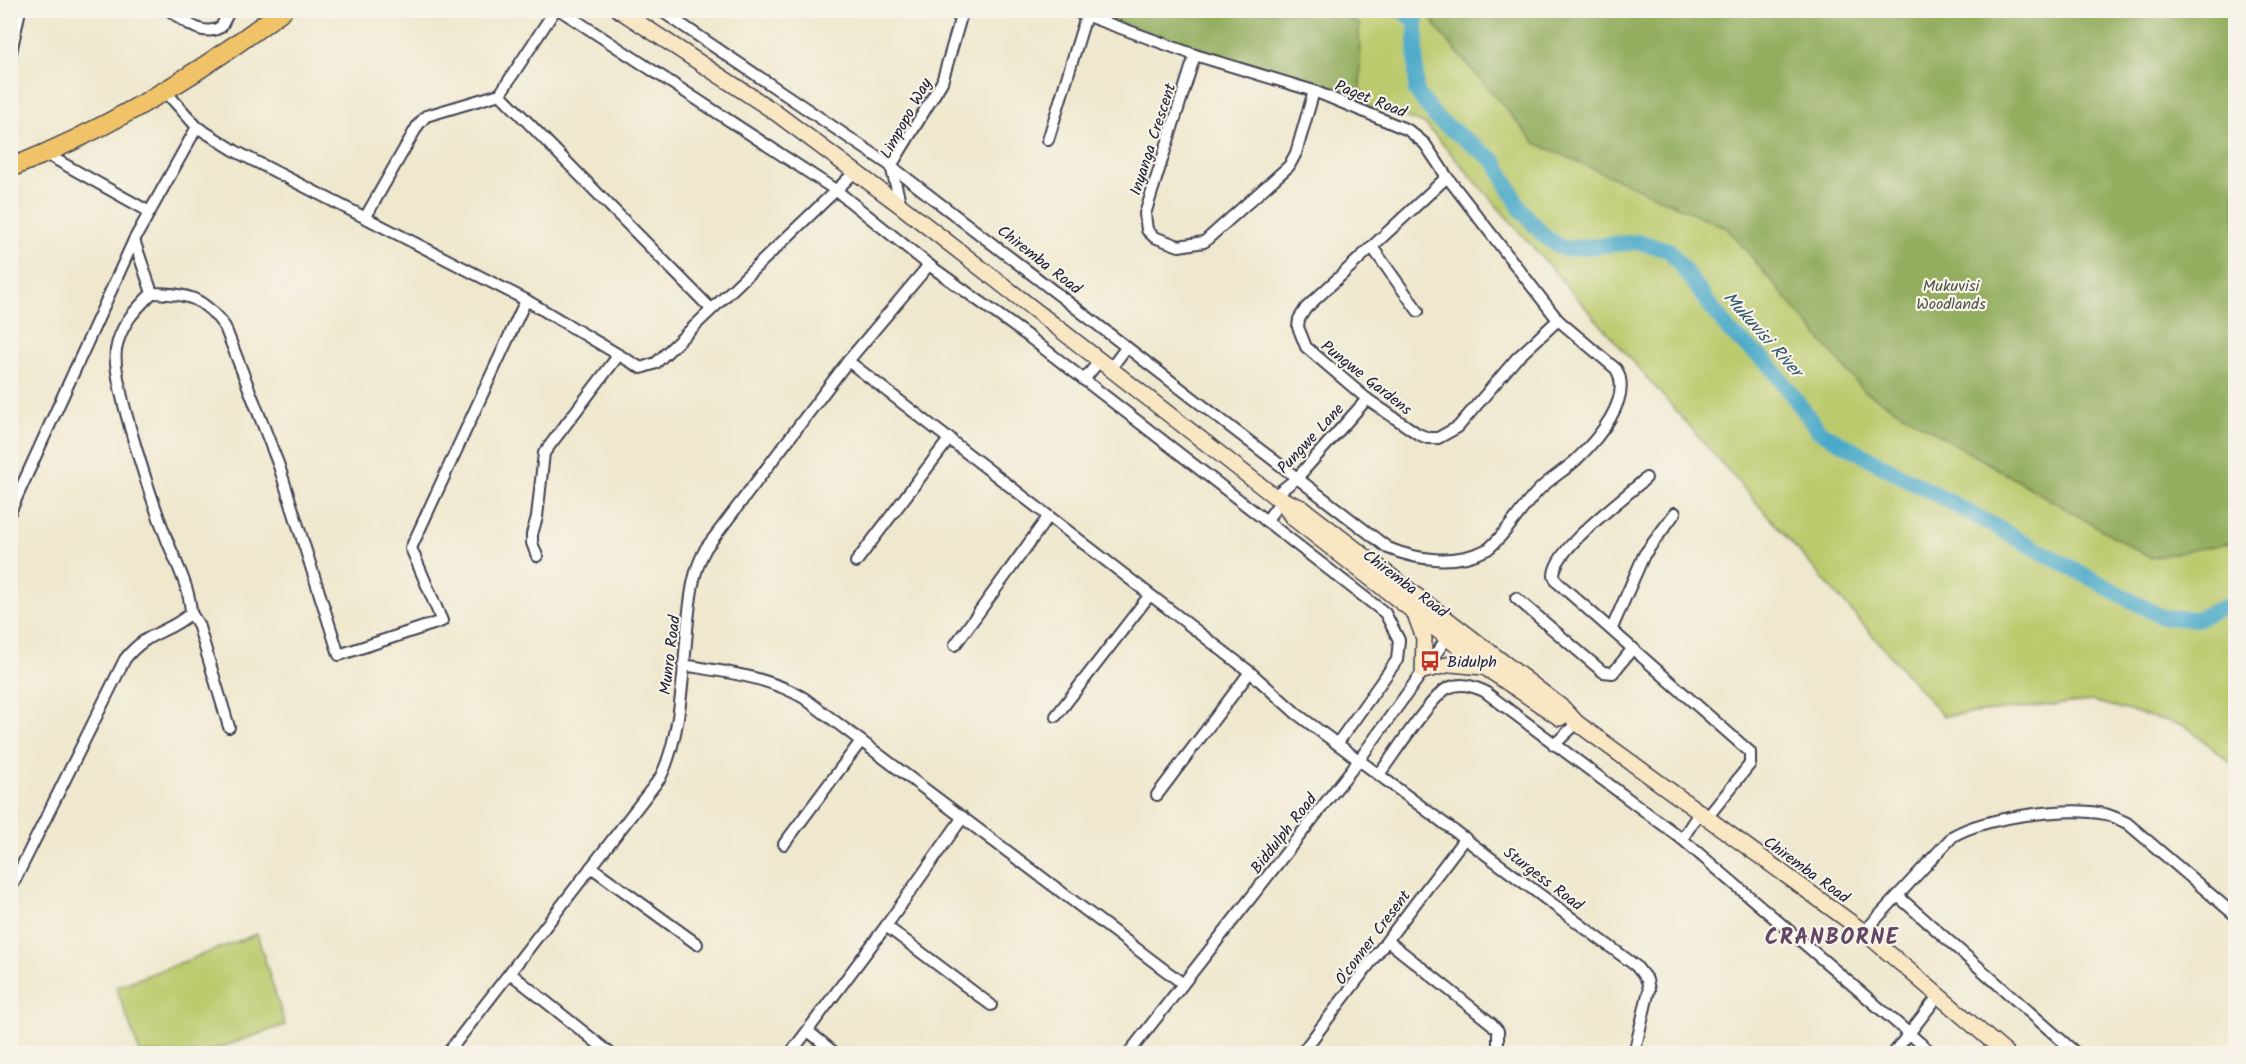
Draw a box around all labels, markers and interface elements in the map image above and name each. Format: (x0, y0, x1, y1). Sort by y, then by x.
street label: Limpopo Way (874, 73, 939, 164)
street label: Paget Road (1331, 74, 1411, 126)
street label: Inyanga Crescent (1124, 79, 1184, 199)
street label: Chiremba Road (991, 219, 1088, 302)
park label: Mukuvisi Woodlands (1916, 274, 1986, 317)
water label: Mukuvisi River (1715, 285, 1811, 388)
street label: Pungwe Gardens (1315, 334, 1417, 422)
street label: Pungwe Lane (1272, 398, 1351, 480)
street label: Chiremba Road (1357, 544, 1454, 625)
street label: Munro Road (653, 613, 688, 696)
bus stop icon: Bidulph (1418, 649, 1442, 673)
place label: Bidulph (1447, 650, 1497, 675)
street label: Biddulph Road (1245, 787, 1324, 880)
street label: Chiremba Road (1758, 830, 1855, 911)
street label: Sturgess Road (1498, 841, 1589, 918)
street label: O'conner Cresent (1329, 885, 1418, 991)
district label: CRANBORNE (1765, 921, 1899, 956)

